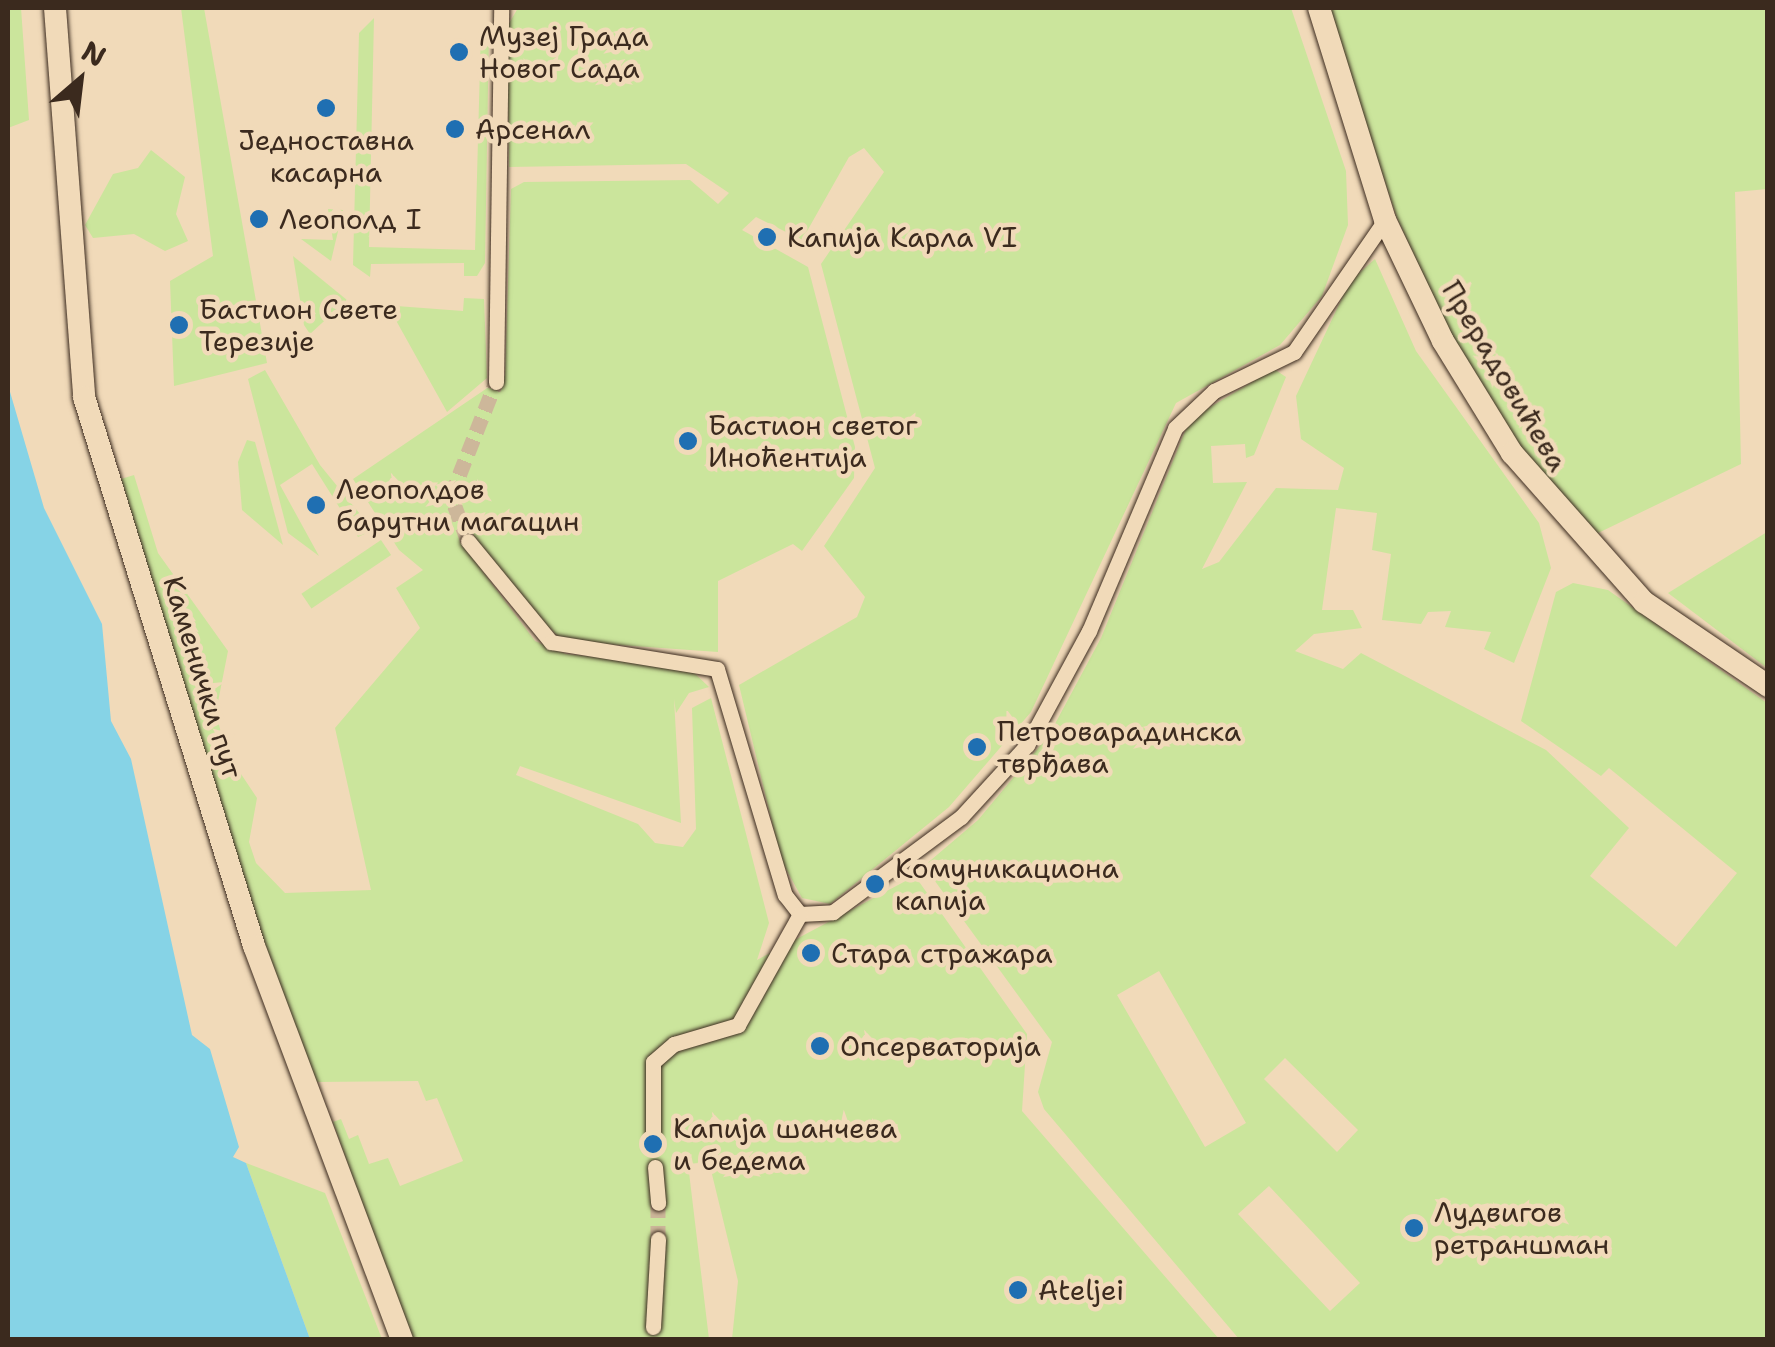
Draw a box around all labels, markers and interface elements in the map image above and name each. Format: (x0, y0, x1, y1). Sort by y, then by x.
place label: Музеј Града Новог Сада (479, 19, 649, 85)
north arrow (30, 30, 130, 130)
text: N (75, 32, 113, 75)
marker: Музеј Града Новог Сада (448, 41, 470, 63)
marker: Једноставна касарна (315, 97, 337, 119)
place label: Арсенал (475, 112, 590, 146)
marker: Арсенал (444, 118, 466, 140)
place label: Једноставна касарна (238, 123, 414, 189)
place label: Леополд I (279, 202, 421, 236)
marker: Леополд I (248, 208, 270, 230)
place label: Капија Карла VI (787, 220, 1017, 254)
marker: Капија Карла VI (756, 226, 778, 248)
street label: Прерадовићева (1435, 275, 1575, 477)
place label: Бастион Свете Терезије (199, 292, 398, 358)
marker: Бастион Свете Терезије (168, 314, 190, 336)
place label: Бастион светог Иноћентија (708, 408, 918, 474)
marker: Бастион светог Иноћентија (677, 430, 699, 452)
place label: Леополдов барутни магацин (336, 472, 579, 538)
marker: Леополдов барутни магацин (305, 494, 327, 516)
street label: Каменички пут (156, 572, 250, 782)
place label: Петроварадинска тврђава (997, 714, 1241, 780)
marker: Петроварадинска тврђава (966, 736, 988, 758)
place label: Комуникациона капија (895, 851, 1119, 917)
marker: Комуникациона капија (864, 873, 886, 895)
place label: Стара стражара (831, 936, 1053, 970)
marker: Стара стражара (800, 942, 822, 964)
place label: Опсерваторија (840, 1029, 1041, 1063)
marker: Опсерваторија (809, 1035, 831, 1057)
place label: Капија шанчева и бедема (673, 1111, 897, 1177)
marker: Капија шанчева и бедема (642, 1133, 664, 1155)
place label: Лудвигов ретраншман (1434, 1195, 1609, 1261)
marker: Лудвигов ретраншман (1403, 1217, 1425, 1239)
place label: Ateljei (1038, 1273, 1124, 1307)
marker: Ateljei (1007, 1279, 1029, 1301)

